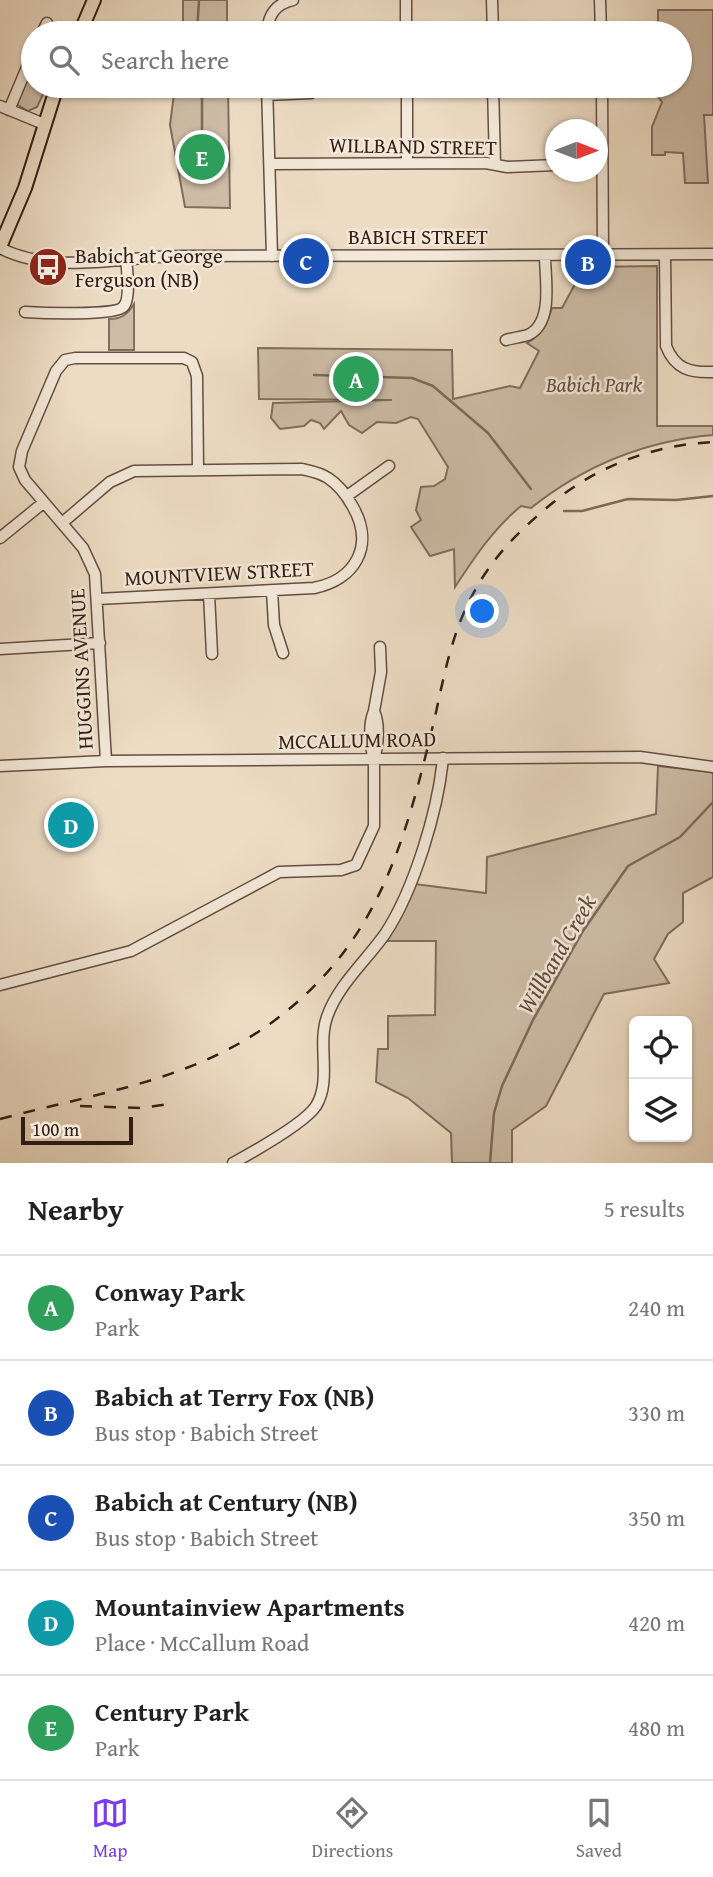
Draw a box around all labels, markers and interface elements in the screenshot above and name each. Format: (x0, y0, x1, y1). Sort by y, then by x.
search box (21, 21, 692, 98)
text: Search here (101, 40, 229, 79)
icon: search (45, 41, 83, 79)
north arrow (545, 119, 608, 182)
street label: WILLBAND STREET (329, 129, 497, 163)
pin: E (179, 131, 225, 183)
street label: BABICH STREET (348, 221, 488, 252)
pin: C (283, 235, 329, 287)
pin: B (565, 236, 611, 288)
place label: Babich at George Ferguson (NB) (75, 240, 223, 295)
bus stop icon: Babich at George Ferguson (NB) (27, 246, 69, 288)
pin: A (333, 353, 379, 405)
park label: Babich Park (545, 369, 642, 400)
street label: MOUNTVIEW STREET (123, 553, 315, 593)
street label: HUGGINS AVENUE (61, 587, 101, 750)
your location (465, 594, 499, 628)
street label: MCCALLUM ROAD (278, 723, 436, 757)
pin: D (48, 799, 94, 851)
water label: Willband Creek (509, 888, 604, 1019)
map controls (629, 1016, 692, 1142)
button: locate (629, 1016, 692, 1079)
button: layers (629, 1079, 692, 1142)
scale bar (21, 1114, 133, 1146)
text: 100 m (32, 1115, 79, 1143)
text: Nearby (28, 1187, 124, 1231)
text: 5 results (604, 1192, 685, 1225)
text: Conway Park (95, 1272, 245, 1311)
text: A (44, 1291, 58, 1324)
text: 240 m (628, 1291, 685, 1324)
text: Park (95, 1311, 139, 1344)
text: Babich at Terry Fox (NB) (95, 1377, 374, 1416)
text: B (44, 1396, 58, 1429)
text: 330 m (628, 1396, 685, 1429)
text: Bus stop · Babich Street (95, 1416, 318, 1449)
text: Babich at Century (NB) (95, 1482, 358, 1521)
text: C (44, 1501, 58, 1534)
text: 350 m (628, 1501, 685, 1534)
text: Bus stop · Babich Street (95, 1521, 318, 1554)
text: Mountainview Apartments (95, 1587, 405, 1626)
text: D (44, 1606, 58, 1639)
text: 420 m (628, 1606, 685, 1639)
text: Place · McCallum Road (95, 1626, 309, 1659)
text: Century Park (95, 1692, 249, 1731)
text: E (45, 1711, 57, 1744)
text: 480 m (628, 1711, 685, 1744)
text: Park (95, 1731, 139, 1764)
tab: Map (91, 1794, 129, 1864)
tab: Directions (312, 1794, 393, 1864)
tab: Saved (576, 1794, 622, 1864)

